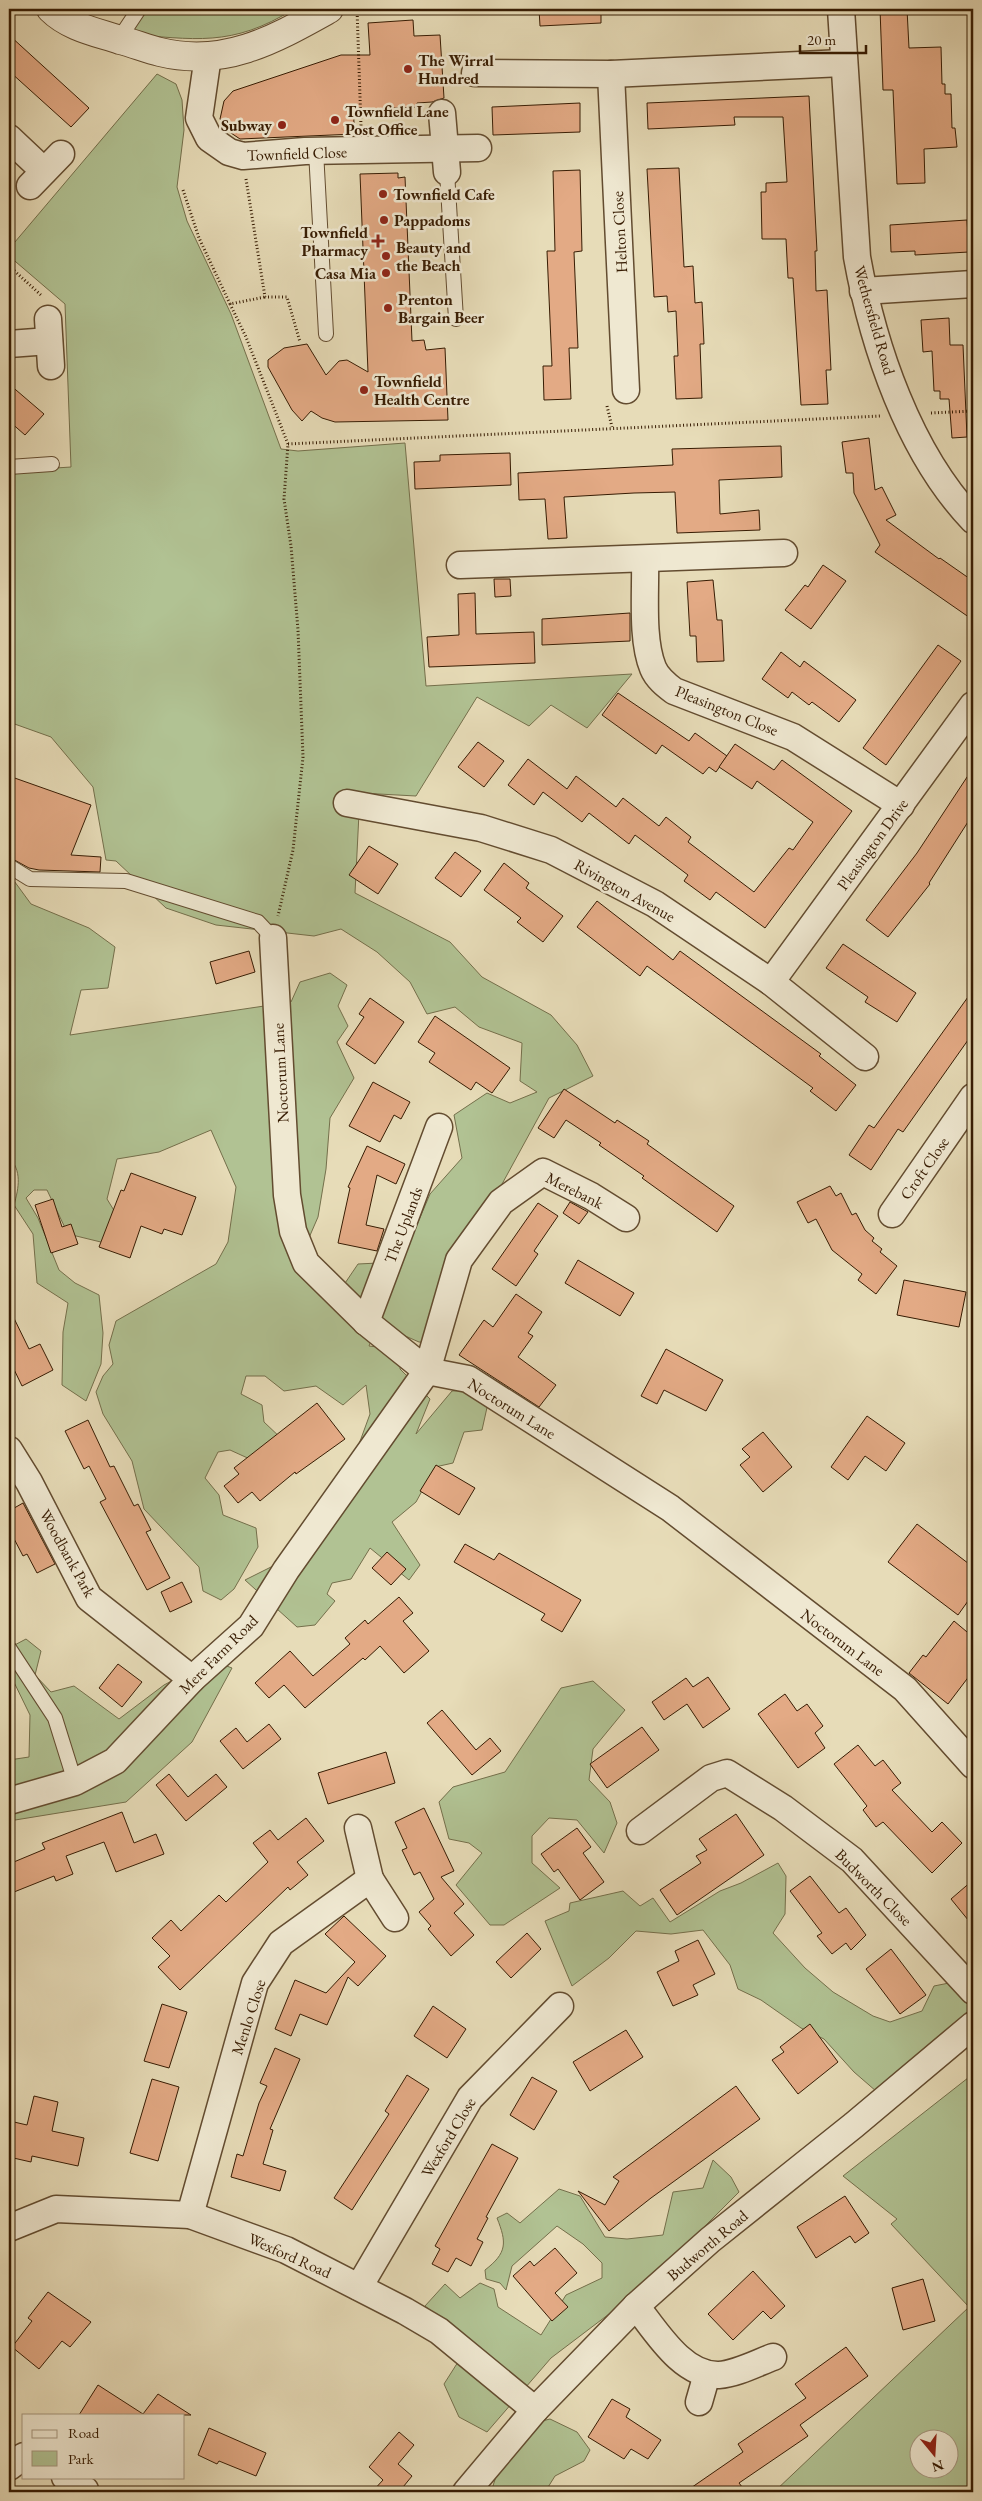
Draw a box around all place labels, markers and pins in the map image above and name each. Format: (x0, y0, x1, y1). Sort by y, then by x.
place label: The Wirral Hundred (418, 50, 494, 89)
marker: The Wirral Hundred (402, 63, 414, 75)
place label: Townfield Lane Post Office (345, 101, 449, 140)
marker: Townfield Lane Post Office (329, 114, 341, 126)
place label: Subway (221, 115, 272, 136)
marker: Subway (276, 119, 288, 131)
place label: Townfield Cafe (393, 184, 495, 205)
marker: Townfield Cafe (377, 188, 389, 200)
place label: Pappadoms (394, 210, 470, 231)
marker: Pappadoms (378, 214, 390, 226)
place label: Townfield Pharmacy (300, 222, 368, 261)
marker: Townfield Pharmacy (372, 235, 384, 247)
place label: Beauty and the Beach (396, 237, 471, 276)
marker: Beauty and the Beach (380, 250, 392, 262)
place label: Casa Mia (315, 263, 377, 284)
marker: Casa Mia (380, 267, 392, 279)
place label: Prenton Bargain Beer (398, 289, 485, 328)
marker: Prenton Bargain Beer (382, 302, 394, 314)
place label: Townfield Health Centre (374, 371, 470, 410)
marker: Townfield Health Centre (358, 384, 370, 396)

